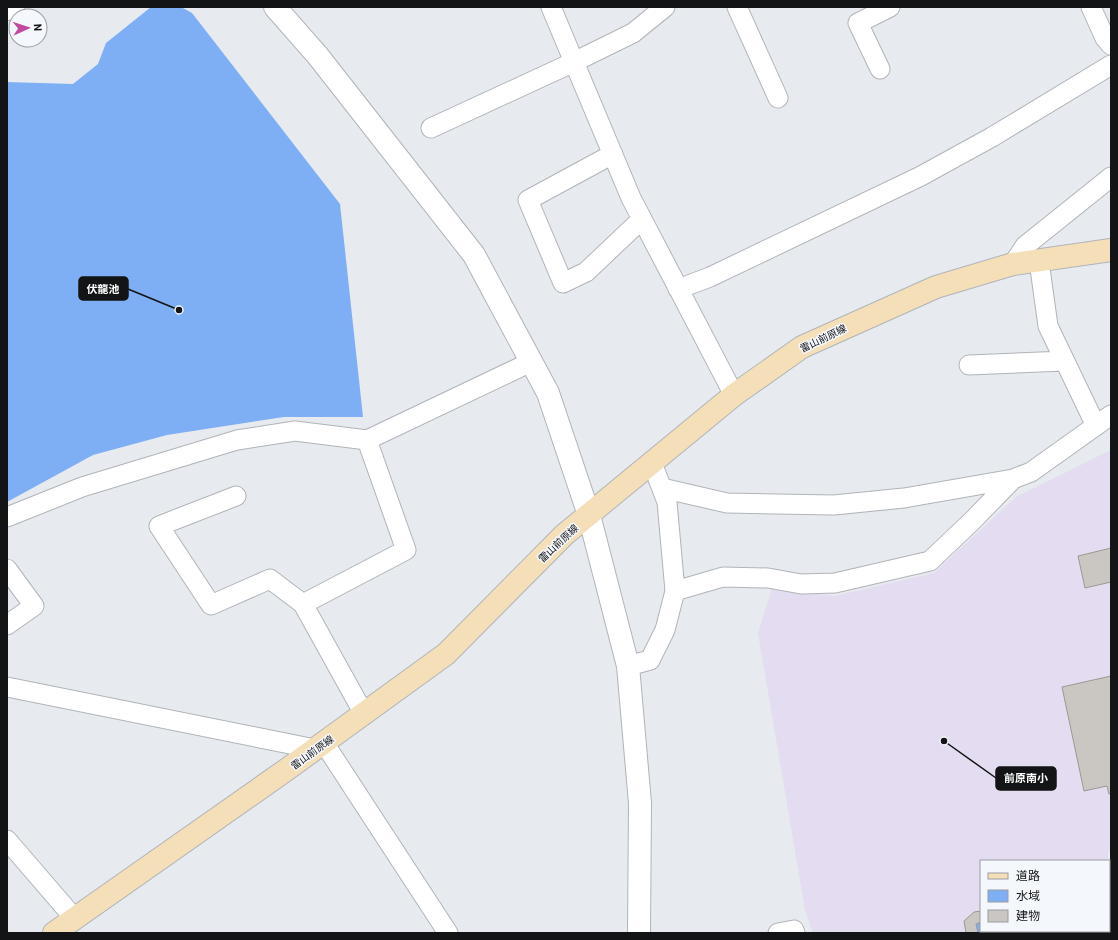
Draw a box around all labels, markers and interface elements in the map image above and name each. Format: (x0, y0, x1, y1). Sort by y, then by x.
north arrow (8, 8, 48, 48)
text: N (32, 23, 45, 31)
callout: 伏龍池 (79, 277, 128, 300)
text: 伏龍池 (87, 282, 120, 295)
street label: 雷山前原線 (798, 322, 848, 354)
street label: 雷山前原線 (536, 522, 580, 564)
street label: 雷山前原線 (288, 732, 336, 772)
callout: 前原南小 (996, 767, 1056, 790)
text: 前原南小 (1004, 771, 1048, 784)
legend (980, 860, 1110, 932)
text: 道路 (1016, 868, 1040, 882)
text: 水域 (1016, 888, 1040, 902)
text: 建物 (1016, 908, 1040, 922)

